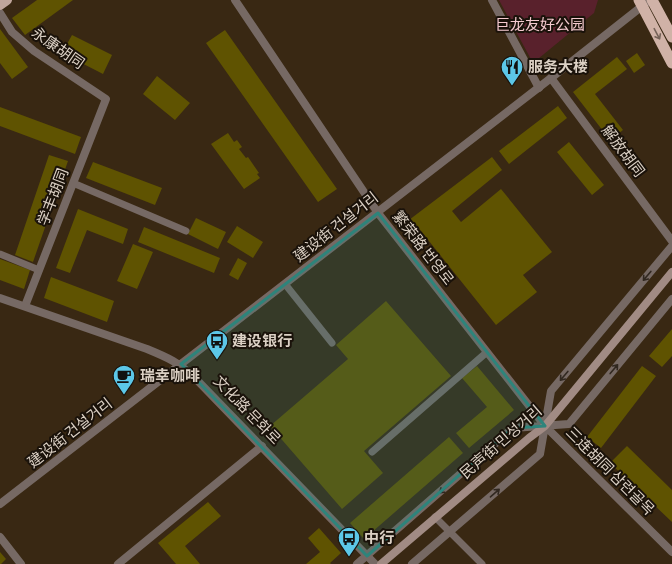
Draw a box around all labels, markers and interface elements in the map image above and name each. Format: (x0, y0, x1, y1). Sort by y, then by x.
park label: 巨龙友好公园 (495, 16, 585, 35)
street label: 永康胡同 (28, 23, 88, 73)
one-way arrow (654, 28, 661, 40)
restaurant icon: 服务大楼 (499, 54, 525, 87)
place label: 服务大楼 (528, 58, 588, 77)
street label: 解放胡同 (597, 122, 648, 181)
street label: 学丰胡同 (34, 166, 73, 229)
street label: 建设街 건설거리 (290, 188, 383, 266)
street label: 繁荣路 번영로 (388, 207, 457, 289)
one-way arrow (643, 271, 652, 282)
bus stop icon: 建设银行 (204, 328, 230, 361)
place label: 建设银行 (232, 332, 292, 351)
cafe icon: 瑞幸咖啡 (111, 363, 137, 396)
one-way arrow (610, 364, 618, 375)
place label: 瑞幸咖啡 (140, 367, 200, 386)
one-way arrow (559, 371, 568, 381)
street label: 文化路 문화로 (209, 372, 284, 449)
street label: 建设街 건설거리 (24, 394, 117, 472)
street label: 民声街 민성거리 (456, 402, 546, 483)
street label: 三连胡同 삼련골목 (561, 423, 658, 520)
one-way arrow (439, 484, 450, 493)
one-way arrow (489, 488, 500, 497)
bus stop icon: 中行 (336, 525, 362, 558)
place label: 中行 (364, 529, 394, 548)

